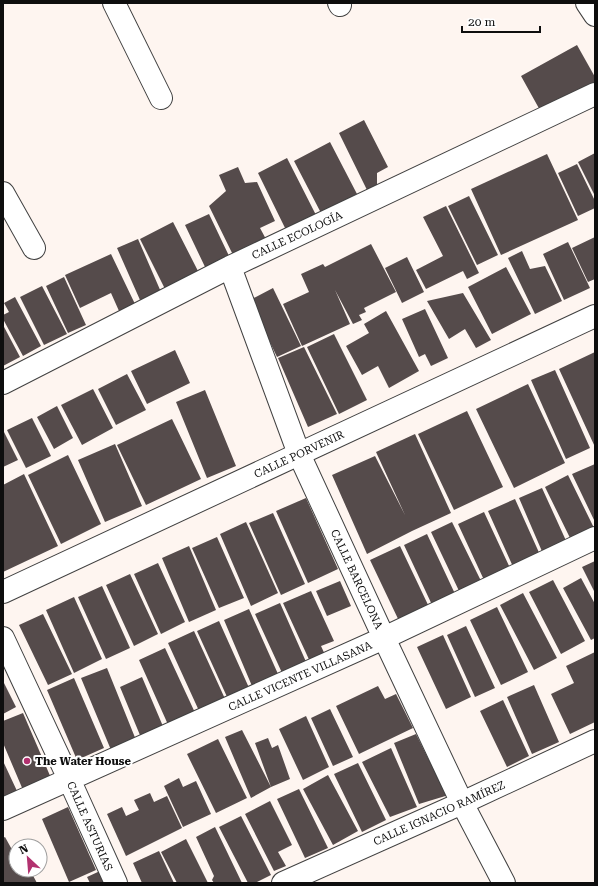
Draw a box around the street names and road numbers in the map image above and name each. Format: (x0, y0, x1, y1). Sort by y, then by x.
street label: CALLE ECOLOGÍA (249, 208, 345, 262)
street label: CALLE PORVENIR (252, 428, 347, 481)
street label: CALLE BARCELONA (328, 527, 385, 631)
street label: CALLE VICENTE VILLASANA (226, 639, 374, 714)
street label: CALLE IGNACIO RAMÍREZ (371, 777, 507, 848)
street label: CALLE ASTURIAS (64, 780, 115, 873)

